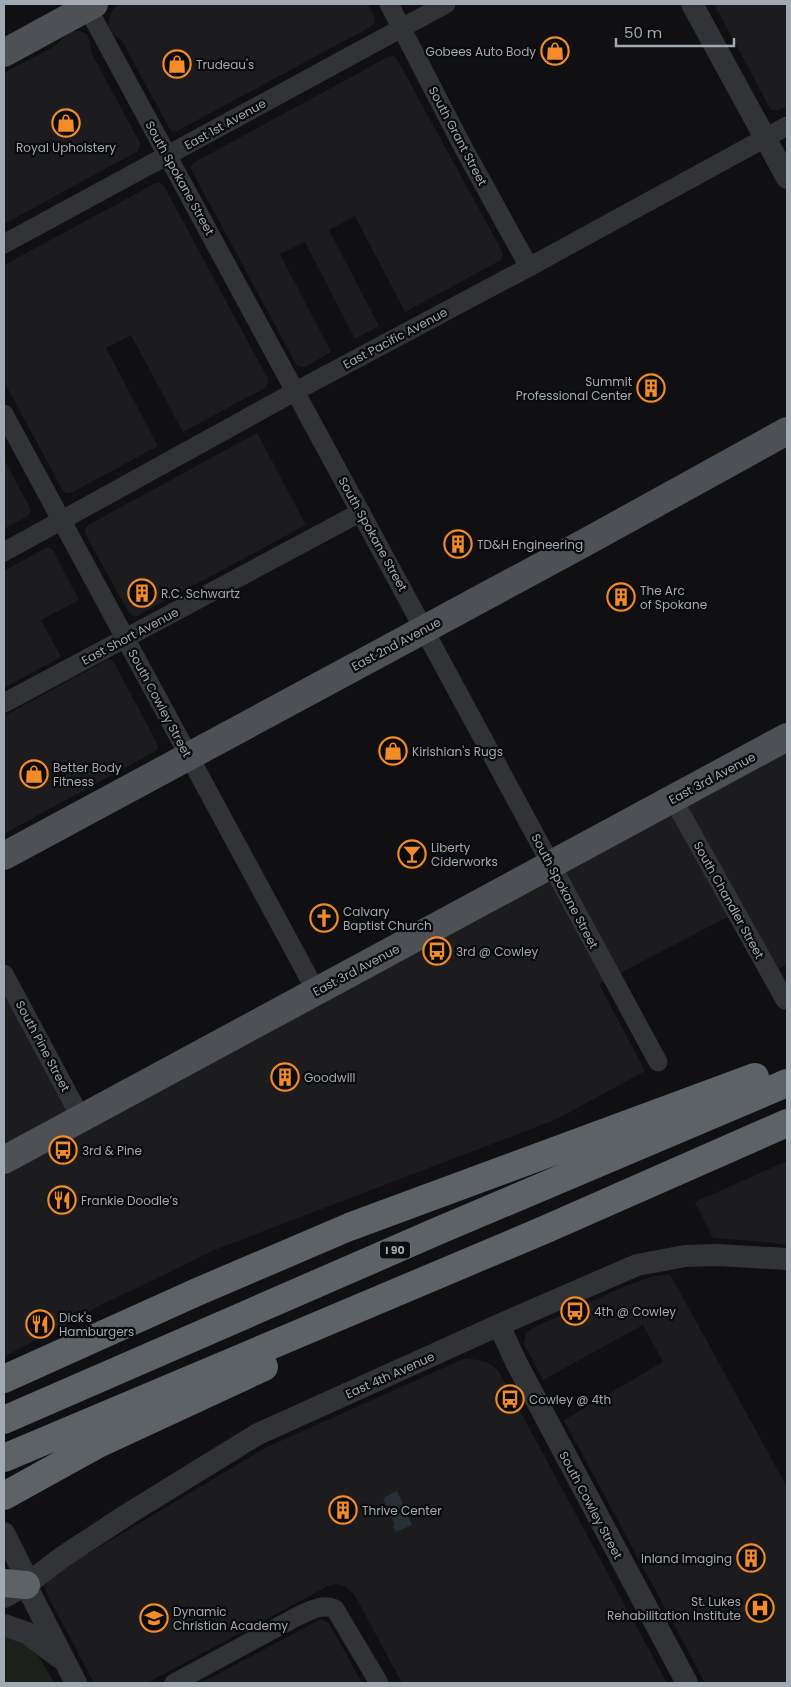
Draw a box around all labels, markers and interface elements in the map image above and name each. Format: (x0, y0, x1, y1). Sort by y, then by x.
scale bar (616, 15, 734, 47)
text: 50 m (624, 22, 662, 43)
shop icon: Gobees Auto Body (540, 36, 570, 66)
place label: Gobees Auto Body (426, 43, 536, 60)
shop icon: Trudeau's (162, 49, 192, 79)
place label: Trudeau's (196, 56, 254, 73)
street label: South Grant Street (425, 83, 491, 189)
street label: East 1st Avenue (181, 95, 269, 153)
shop icon: Royal Upholstery (51, 108, 81, 138)
street label: South Spokane Street (141, 118, 219, 238)
place label: Royal Upholstery (16, 139, 116, 156)
street label: East Pacific Avenue (340, 303, 450, 373)
place label: Summit Professional Center (516, 373, 633, 404)
building icon: Summit Professional Center (636, 373, 666, 403)
street label: South Spokane Street (334, 474, 412, 594)
building icon: TD&H Engineering (443, 529, 473, 559)
place label: TD&H Engineering (477, 536, 583, 553)
building icon: R.C. Schwartz (127, 578, 157, 608)
building icon: The Arc of Spokane (606, 582, 636, 612)
place label: The Arc of Spokane (640, 582, 707, 613)
place label: R.C. Schwartz (161, 585, 240, 602)
street label: East Short Avenue (78, 603, 182, 669)
street label: East 2nd Avenue (348, 613, 444, 675)
street label: South Cowley Street (124, 646, 196, 760)
shop icon: Kirishian's Rugs (378, 736, 408, 766)
place label: Kirishian's Rugs (412, 743, 503, 760)
street label: East 3rd Avenue (666, 748, 758, 808)
shop icon: Better Body Fitness (19, 759, 49, 789)
place label: Better Body Fitness (53, 759, 122, 790)
street label: South Spokane Street (527, 830, 603, 952)
street label: South Chandler Street (690, 838, 768, 962)
bar icon: Liberty Ciderworks (397, 839, 427, 869)
place label: Liberty Ciderworks (431, 839, 498, 870)
church icon: Calvary Baptist Church (309, 903, 339, 933)
place label: Calvary Baptist Church (343, 903, 432, 934)
bus stop icon: 3rd @ Cowley (422, 936, 452, 966)
street label: East 3rd Avenue (310, 940, 402, 1000)
place label: 3rd @ Cowley (456, 943, 538, 960)
street label: South Pine Street (12, 997, 74, 1095)
building icon: Goodwill (270, 1062, 300, 1092)
place label: Goodwill (304, 1069, 356, 1086)
bus stop icon: 3rd & Pine (48, 1135, 78, 1165)
place label: 3rd & Pine (82, 1142, 142, 1159)
restaurant icon: Frankie Doodle’s (47, 1185, 77, 1215)
place label: Frankie Doodle’s (81, 1192, 178, 1209)
road number: I 90 (380, 1242, 410, 1258)
bus stop icon: 4th @ Cowley (560, 1296, 590, 1326)
place label: 4th @ Cowley (594, 1303, 676, 1320)
restaurant icon: Dick's Hamburgers (25, 1309, 55, 1339)
place label: Dick's Hamburgers (59, 1309, 134, 1340)
street label: East 4th Avenue (343, 1348, 437, 1402)
bus stop icon: Cowley @ 4th (495, 1384, 525, 1414)
place label: Cowley @ 4th (529, 1391, 611, 1408)
street label: South Cowley Street (555, 1448, 627, 1562)
building icon: Thrive Center (328, 1495, 358, 1525)
place label: Thrive Center (362, 1502, 442, 1519)
building icon: Inland Imaging (736, 1543, 766, 1573)
place label: Inland Imaging (641, 1550, 732, 1567)
place label: St. Lukes Rehabilitation Institute (607, 1593, 741, 1624)
hospital icon: St. Lukes Rehabilitation Institute (745, 1593, 775, 1623)
school or university icon: Dynamic Christian Academy (139, 1603, 169, 1633)
place label: Dynamic Christian Academy (173, 1603, 288, 1634)

